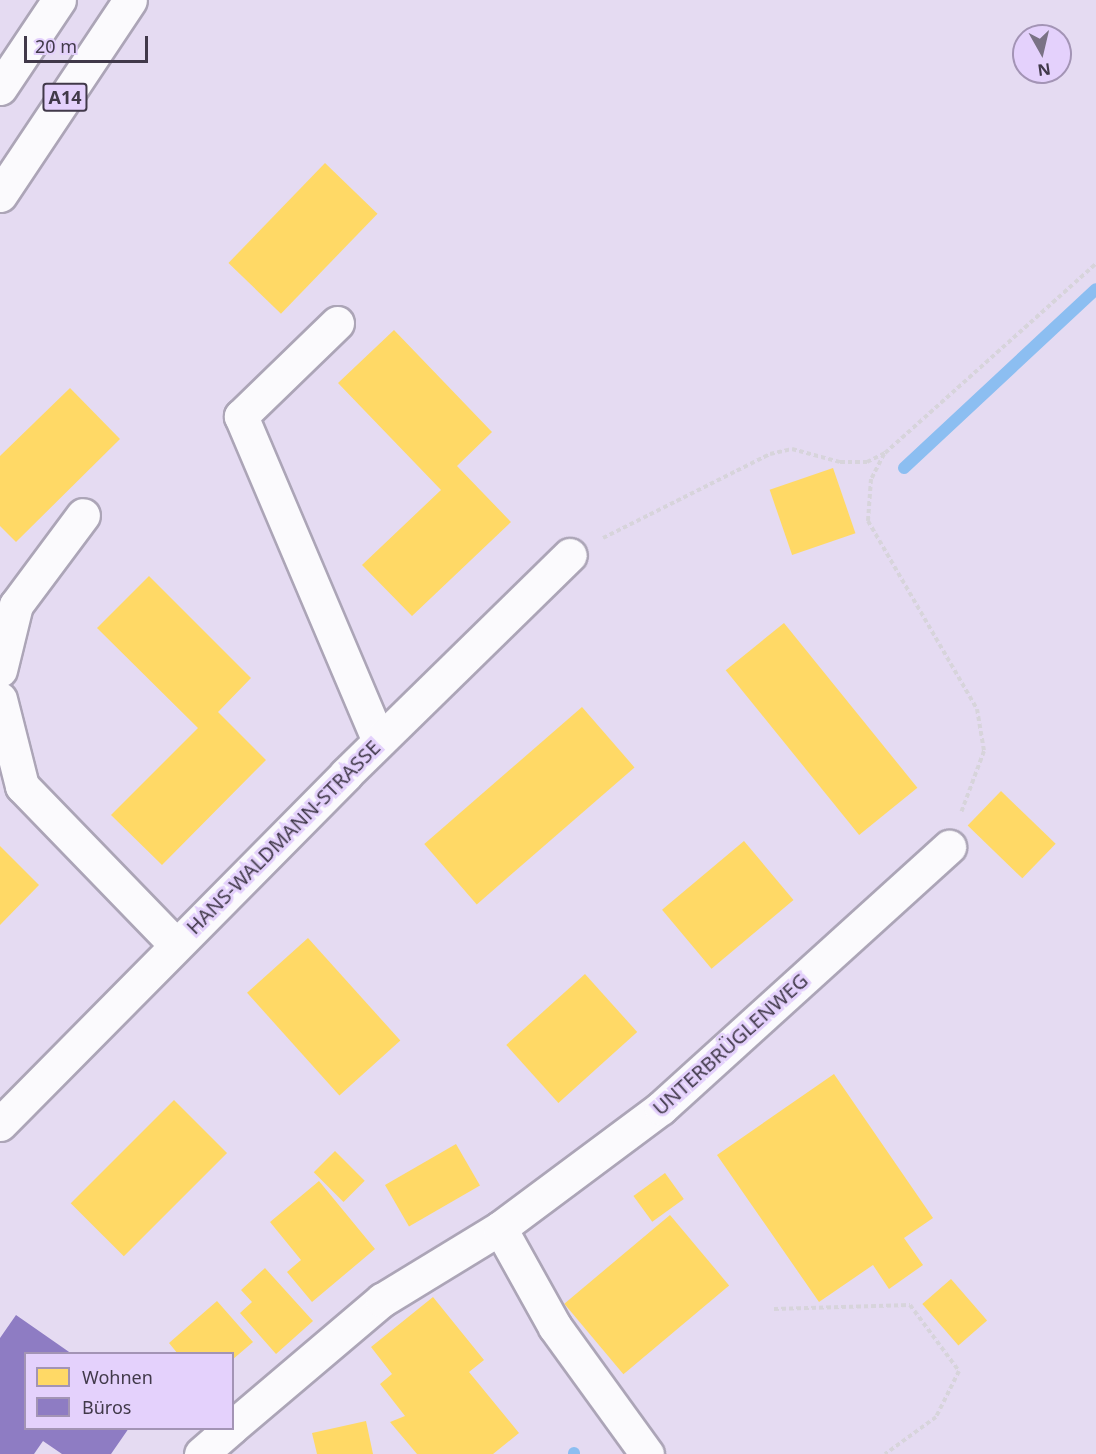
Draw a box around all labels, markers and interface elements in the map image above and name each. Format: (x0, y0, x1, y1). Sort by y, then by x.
scale bar (27, 24, 152, 62)
north arrow (1012, 24, 1072, 84)
text: 20 m (35, 34, 77, 58)
text: N (1036, 58, 1052, 82)
road number: A14 (41, 82, 89, 112)
street label: HANS-WALDMANN-STRASSE (181, 735, 385, 939)
street label: UNTERBRÜGLENWEG (648, 968, 812, 1120)
legend (24, 1352, 234, 1430)
text: Wohnen (82, 1365, 153, 1389)
text: Büros (82, 1395, 131, 1419)

